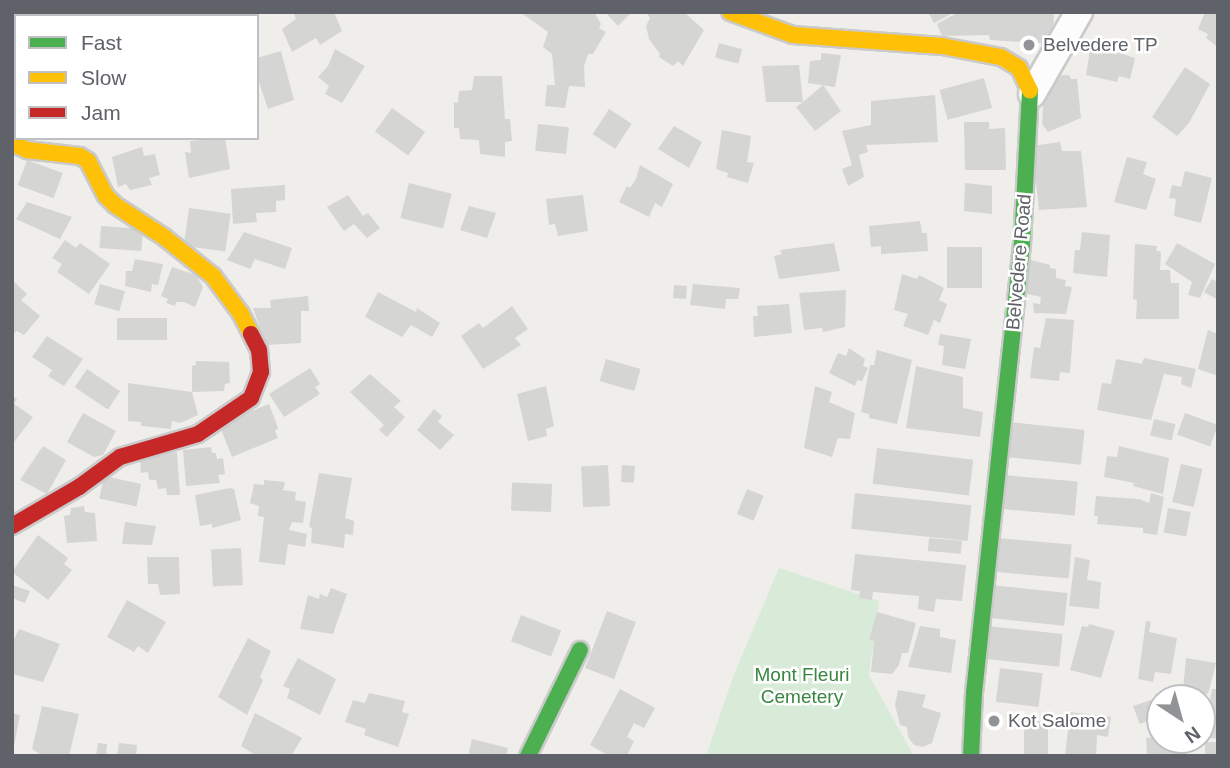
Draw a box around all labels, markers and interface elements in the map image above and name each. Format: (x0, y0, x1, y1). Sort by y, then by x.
legend (14, 14, 259, 140)
text: Fast (81, 31, 122, 54)
place label: Belvedere TP (1043, 34, 1158, 56)
marker: Belvedere TP (1021, 37, 1037, 53)
text: Slow (81, 66, 127, 89)
text: Jam (81, 101, 121, 124)
street label: Belvedere Road (1002, 193, 1036, 331)
park label: Mont Fleuri Cemetery (754, 664, 850, 708)
north arrow (1146, 684, 1216, 754)
place label: Kot Salome (1008, 710, 1106, 732)
marker: Kot Salome (986, 713, 1002, 729)
text: N (1181, 722, 1204, 747)

